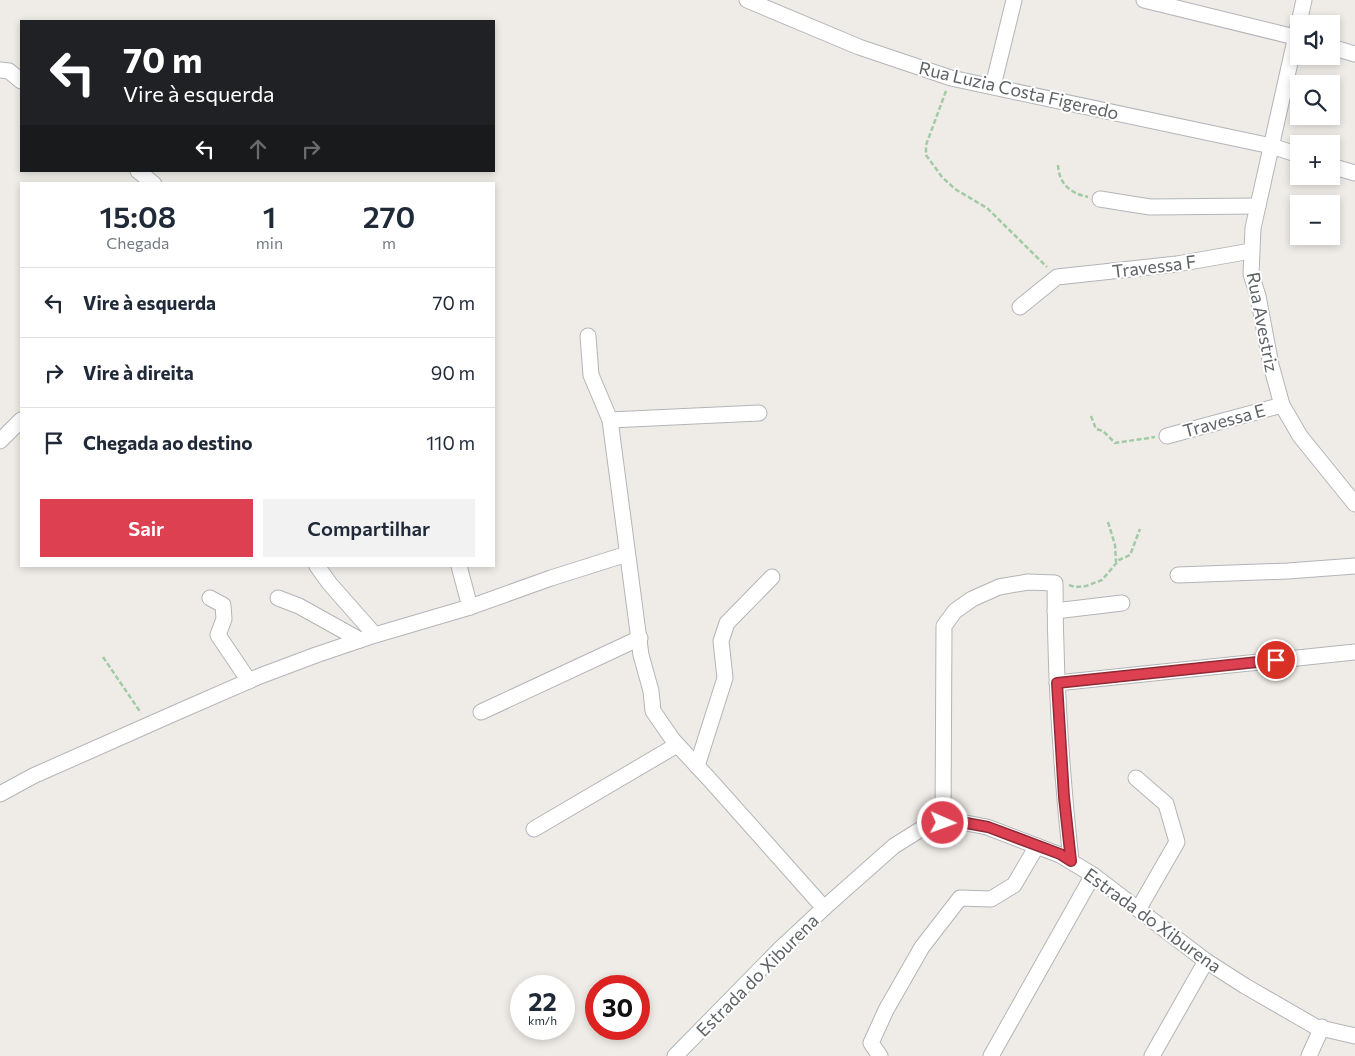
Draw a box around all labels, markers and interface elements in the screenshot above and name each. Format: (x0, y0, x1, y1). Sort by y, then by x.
map controls (1290, 15, 1340, 245)
button: sound (1290, 15, 1340, 65)
text: 70 m (123, 37, 203, 80)
icon: left (40, 40, 105, 105)
street label: Rua Luzia Costa Figeredo (917, 56, 1121, 124)
button: search (1290, 75, 1340, 125)
text: Vire à esquerda (123, 80, 275, 107)
icon: left (191, 135, 219, 163)
icon: ahead (244, 135, 272, 163)
icon: right (297, 135, 325, 163)
button: + (1290, 135, 1340, 185)
button: − (1290, 195, 1340, 245)
text: 15:08 (100, 197, 176, 234)
text: 1 (263, 197, 276, 234)
text: 270 (363, 197, 415, 234)
text: Chegada (106, 233, 169, 252)
text: min (256, 233, 283, 252)
text: m (382, 233, 396, 252)
street label: Travessa F (1111, 250, 1197, 282)
street label: Rua Avestriz (1243, 270, 1283, 374)
icon: left (40, 289, 68, 317)
text: Vire à esquerda (83, 291, 216, 314)
text: 70 m (432, 291, 475, 314)
icon: right (40, 359, 68, 387)
text: Vire à direita (83, 361, 194, 384)
text: 90 m (431, 361, 475, 384)
street label: Travessa E (1180, 398, 1268, 442)
icon: arrive (40, 429, 68, 457)
text: Chegada ao destino (83, 431, 253, 454)
text: 110 m (426, 431, 475, 454)
button: Sair (40, 499, 253, 557)
button: Compartilhar (263, 499, 475, 557)
pin (1255, 639, 1297, 681)
icon: arrive (1262, 646, 1290, 674)
position arrow (916, 796, 968, 848)
street label: Estrada do Xiburena (1080, 863, 1226, 977)
street label: Estrada do Xiburena (691, 909, 823, 1041)
speed limit sign: 30 (585, 975, 650, 1040)
text: 22 (528, 986, 557, 1016)
text: km/h (528, 1013, 557, 1027)

